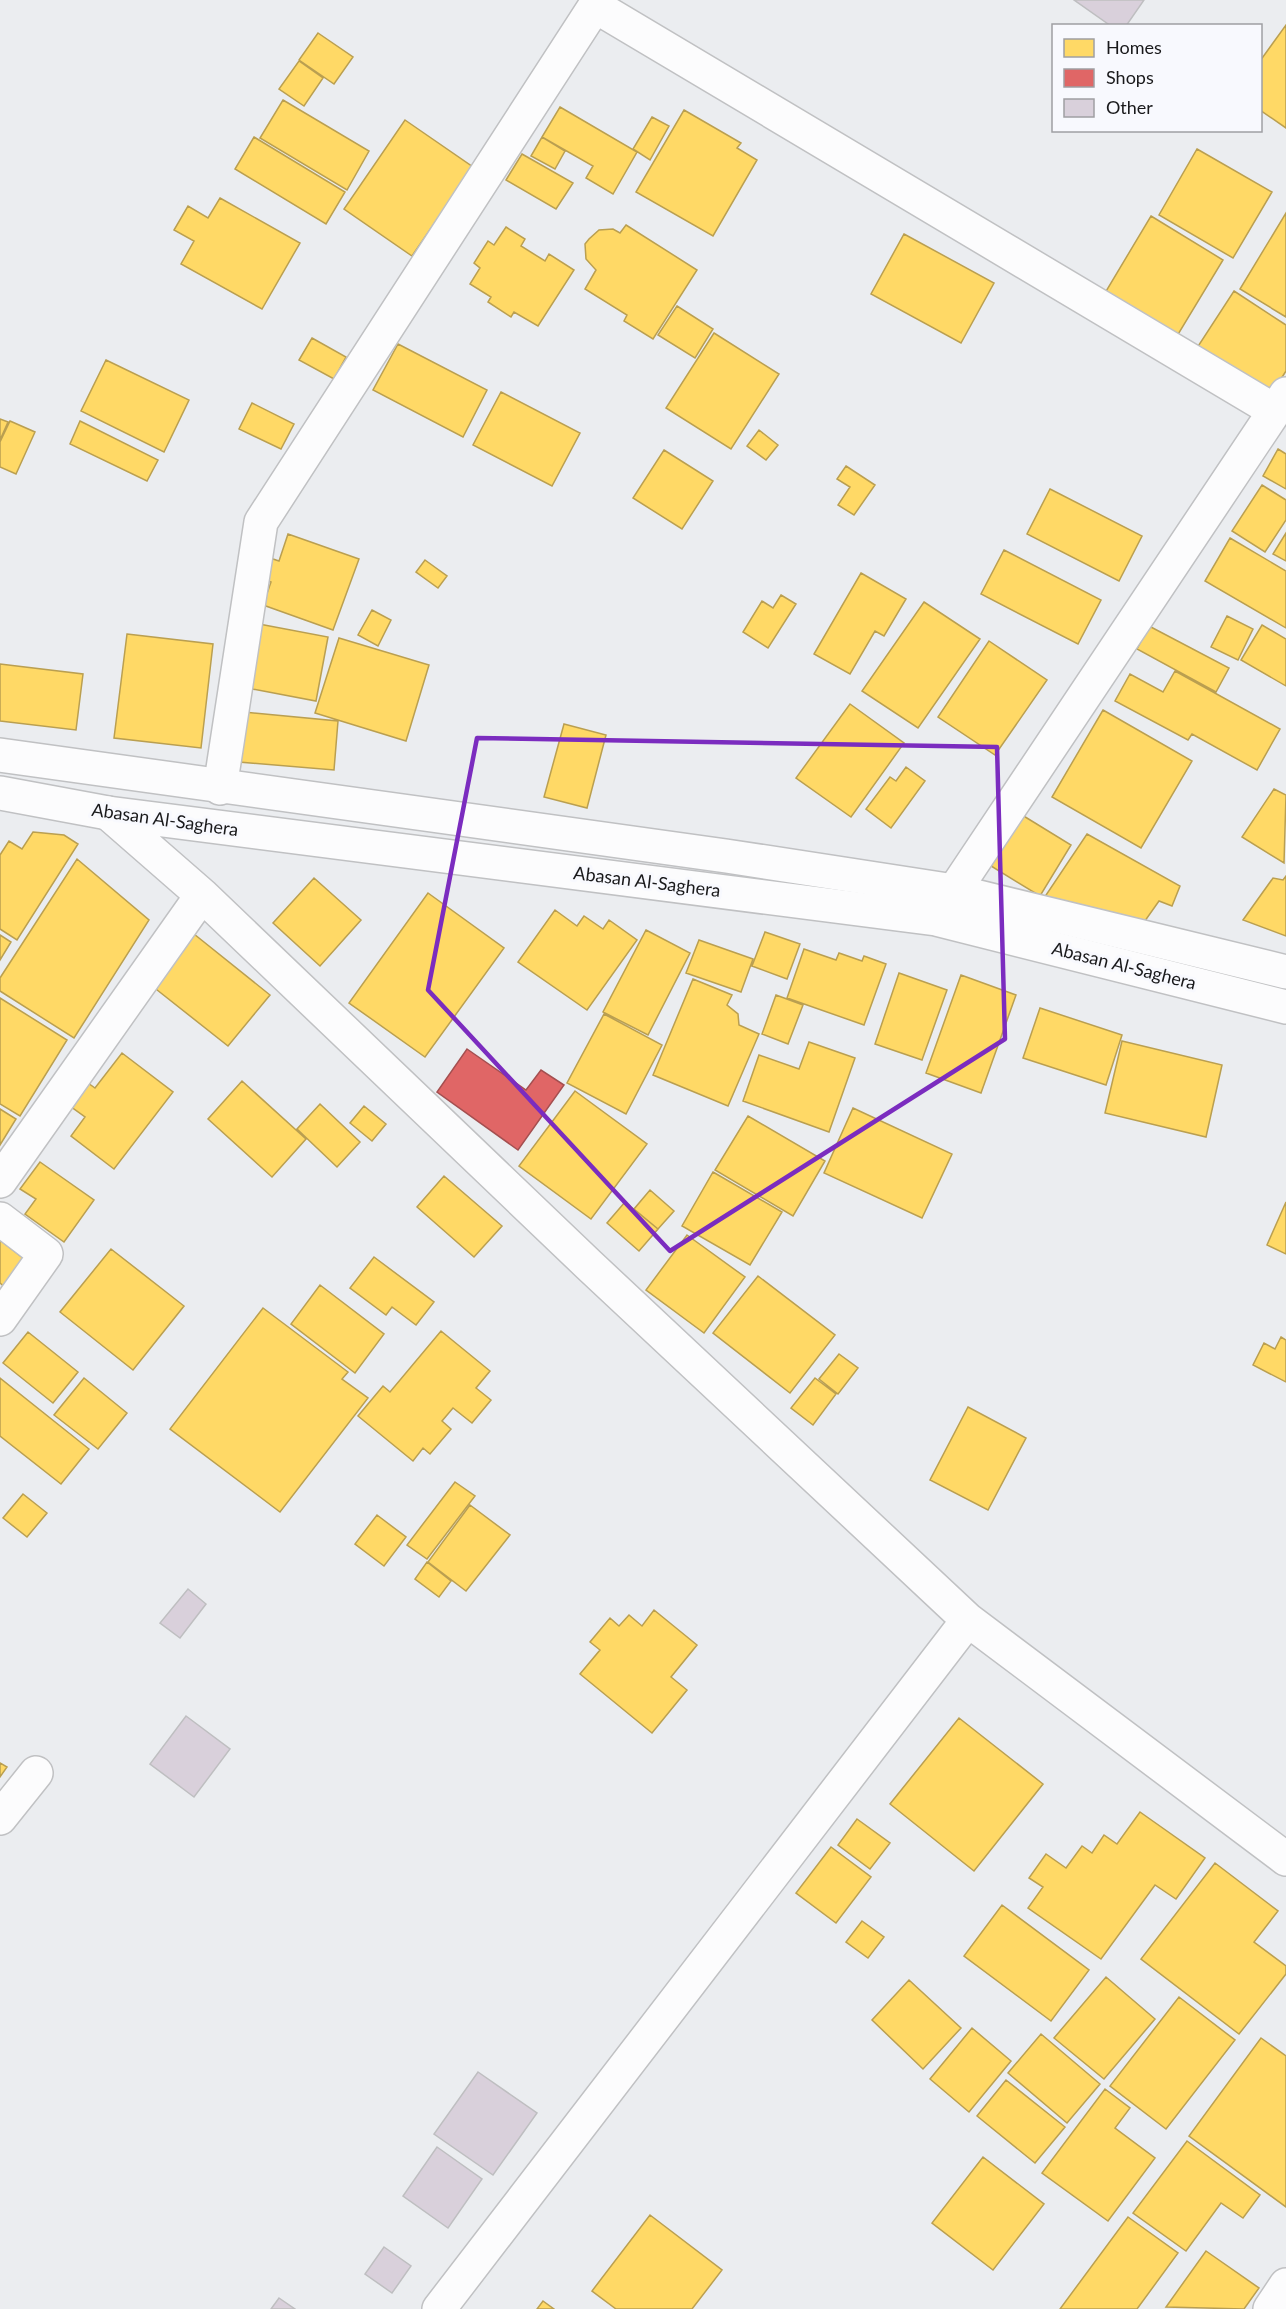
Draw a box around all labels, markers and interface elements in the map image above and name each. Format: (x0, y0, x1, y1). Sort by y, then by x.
legend (1052, 24, 1262, 132)
text: Homes (1106, 36, 1162, 58)
text: Shops (1106, 66, 1154, 88)
text: Other (1106, 96, 1153, 118)
street label: Abasan Al-Saghera (90, 798, 240, 840)
street label: Abasan Al-Saghera (572, 861, 722, 901)
street label: Abasan Al-Saghera (1050, 936, 1199, 994)

